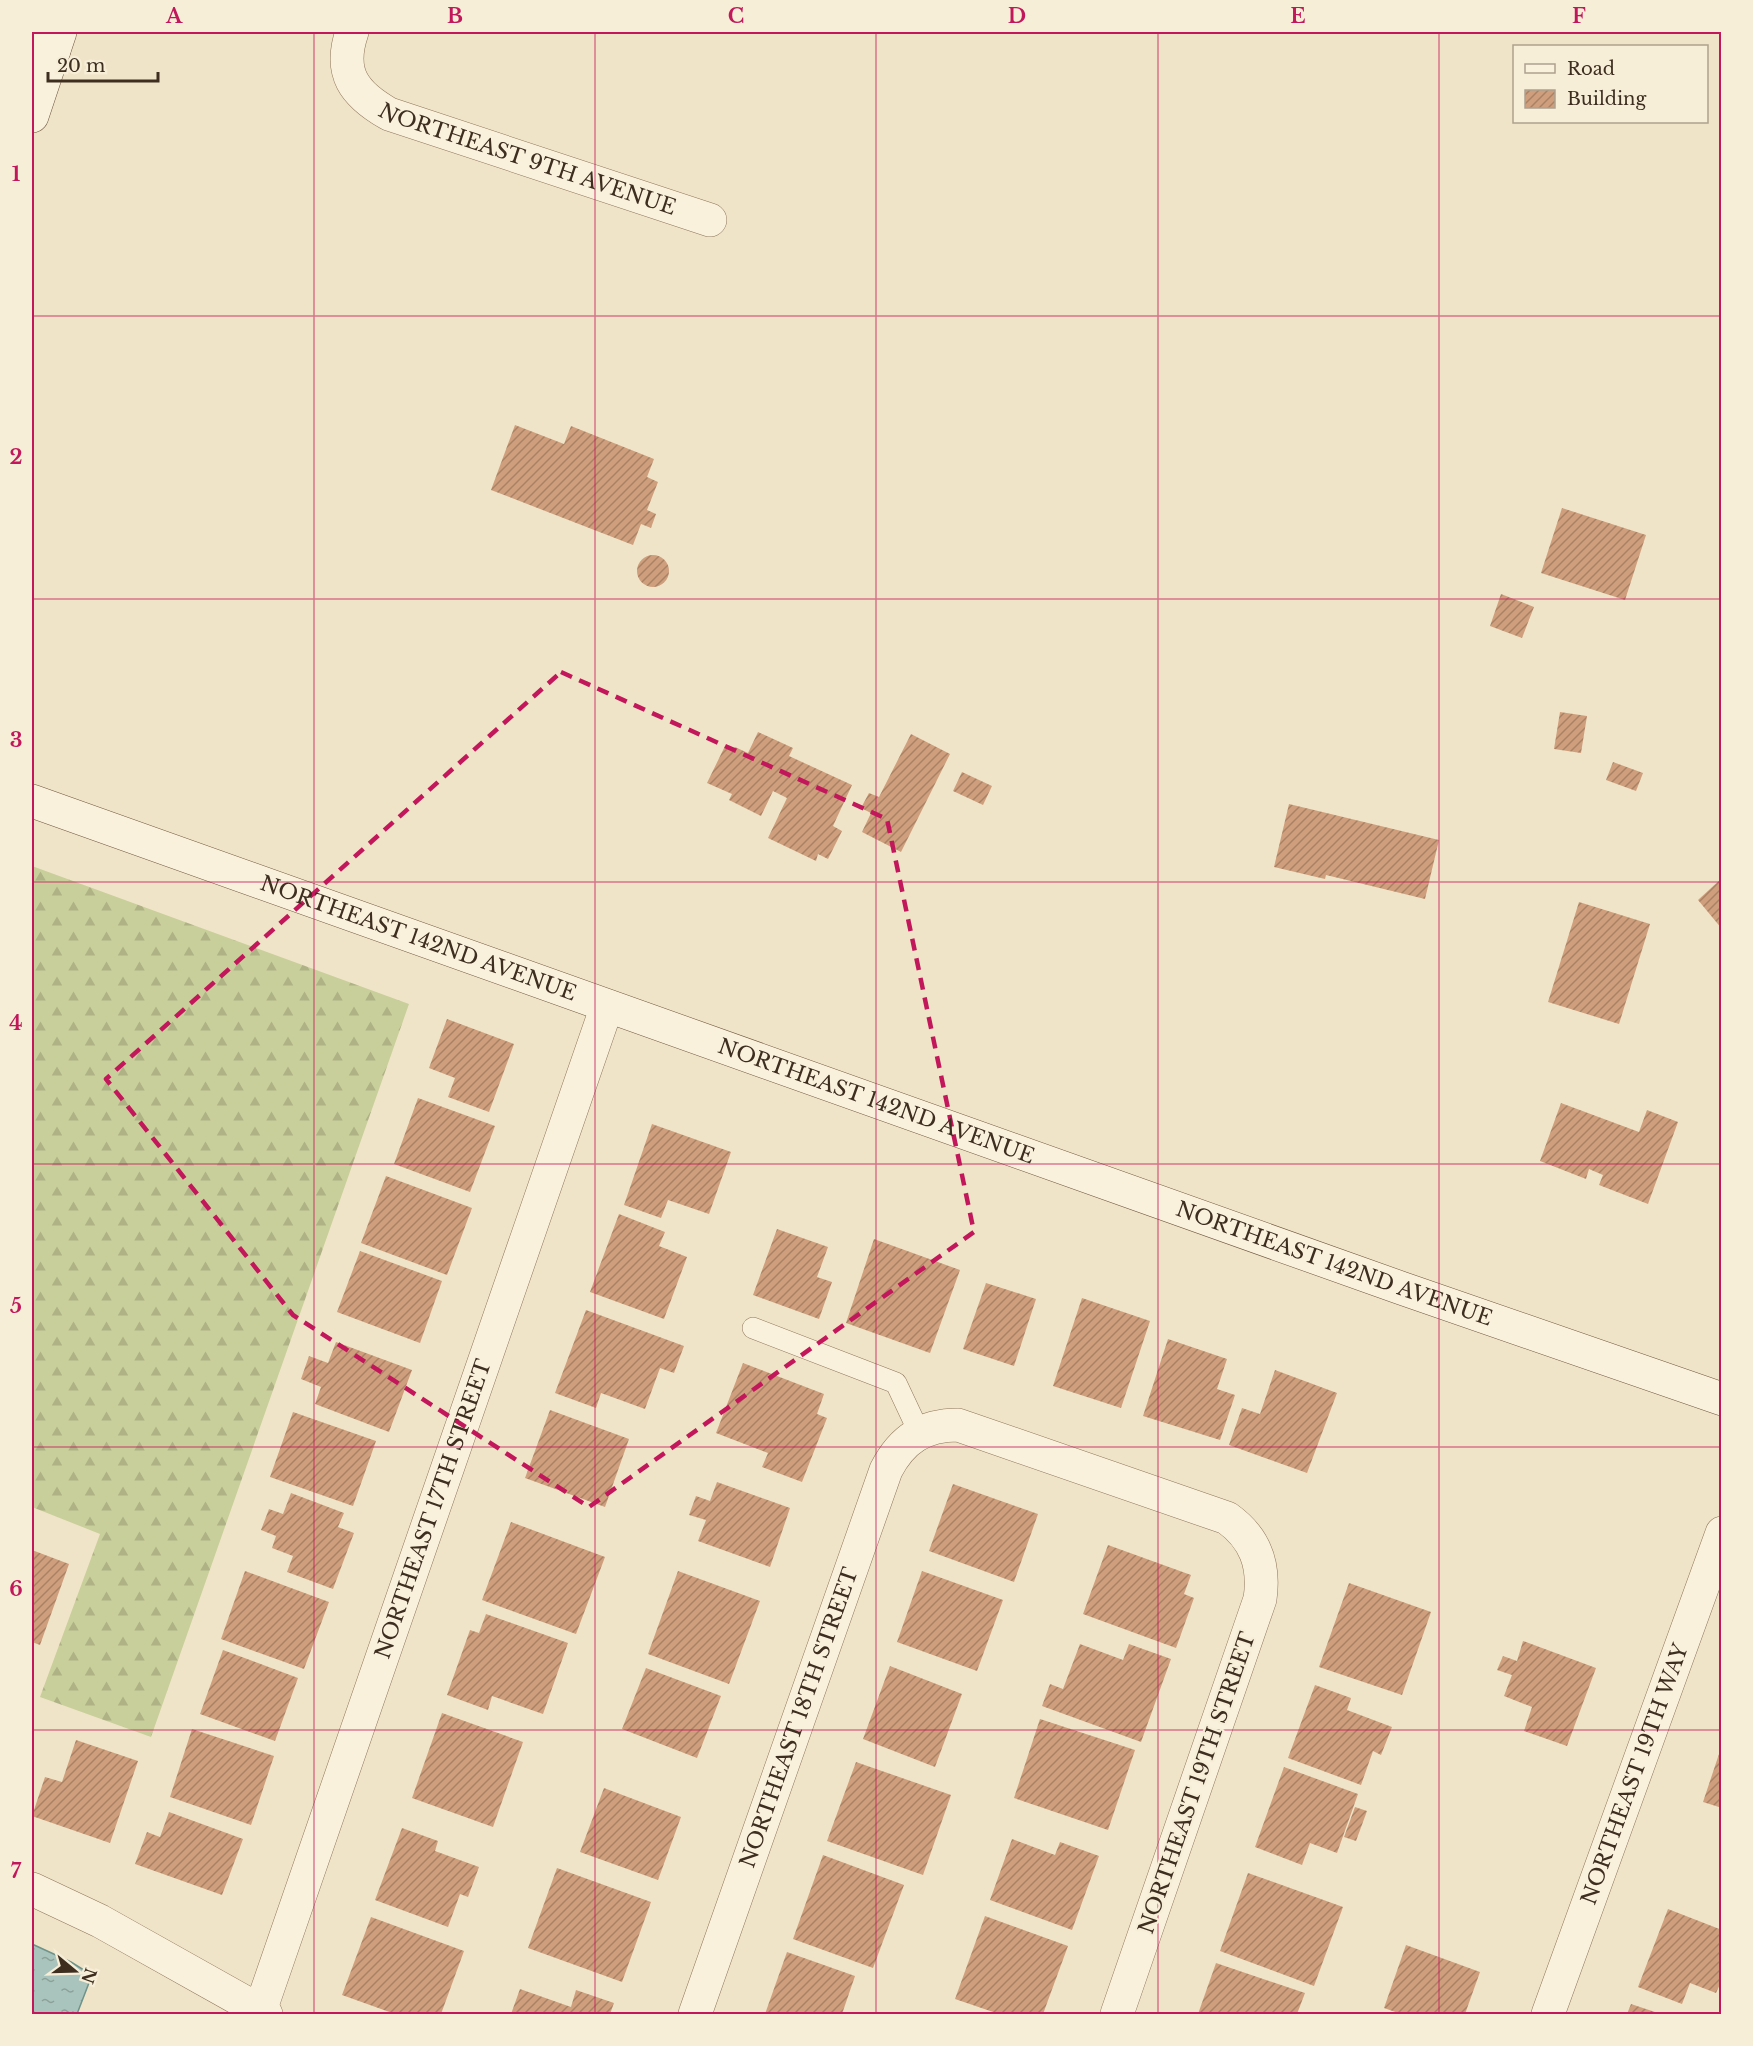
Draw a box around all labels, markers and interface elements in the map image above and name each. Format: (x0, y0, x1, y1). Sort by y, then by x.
text: A (165, 4, 183, 28)
text: B (447, 4, 463, 28)
text: C (728, 4, 744, 28)
text: D (1008, 4, 1026, 28)
text: E (1290, 4, 1306, 28)
text: F (1572, 4, 1586, 28)
scale bar (48, 45, 158, 83)
legend (1513, 45, 1708, 123)
text: 20 m (57, 55, 105, 77)
text: Road (1567, 58, 1615, 80)
text: Building (1567, 88, 1646, 110)
street label: NORTHEAST 9TH AVENUE (374, 98, 679, 221)
text: 1 (12, 162, 21, 186)
text: 2 (9, 445, 23, 469)
text: 3 (10, 728, 22, 752)
street label: NORTHEAST 142ND AVENUE (257, 870, 580, 1007)
text: 4 (9, 1011, 23, 1035)
street label: NORTHEAST 142ND AVENUE (715, 1033, 1038, 1169)
street label: NORTHEAST 142ND AVENUE (1172, 1196, 1496, 1332)
text: 5 (10, 1294, 22, 1318)
street label: NORTHEAST 17TH STREET (370, 1356, 497, 1662)
street label: NORTHEAST 18TH STREET (734, 1564, 864, 1871)
text: 6 (9, 1577, 23, 1601)
street label: NORTHEAST 19TH STREET (1133, 1629, 1261, 1937)
street label: NORTHEAST 19TH WAY (1576, 1640, 1694, 1908)
text: 7 (11, 1859, 22, 1883)
north arrow (45, 1941, 105, 2001)
text: N (77, 1966, 101, 1986)

